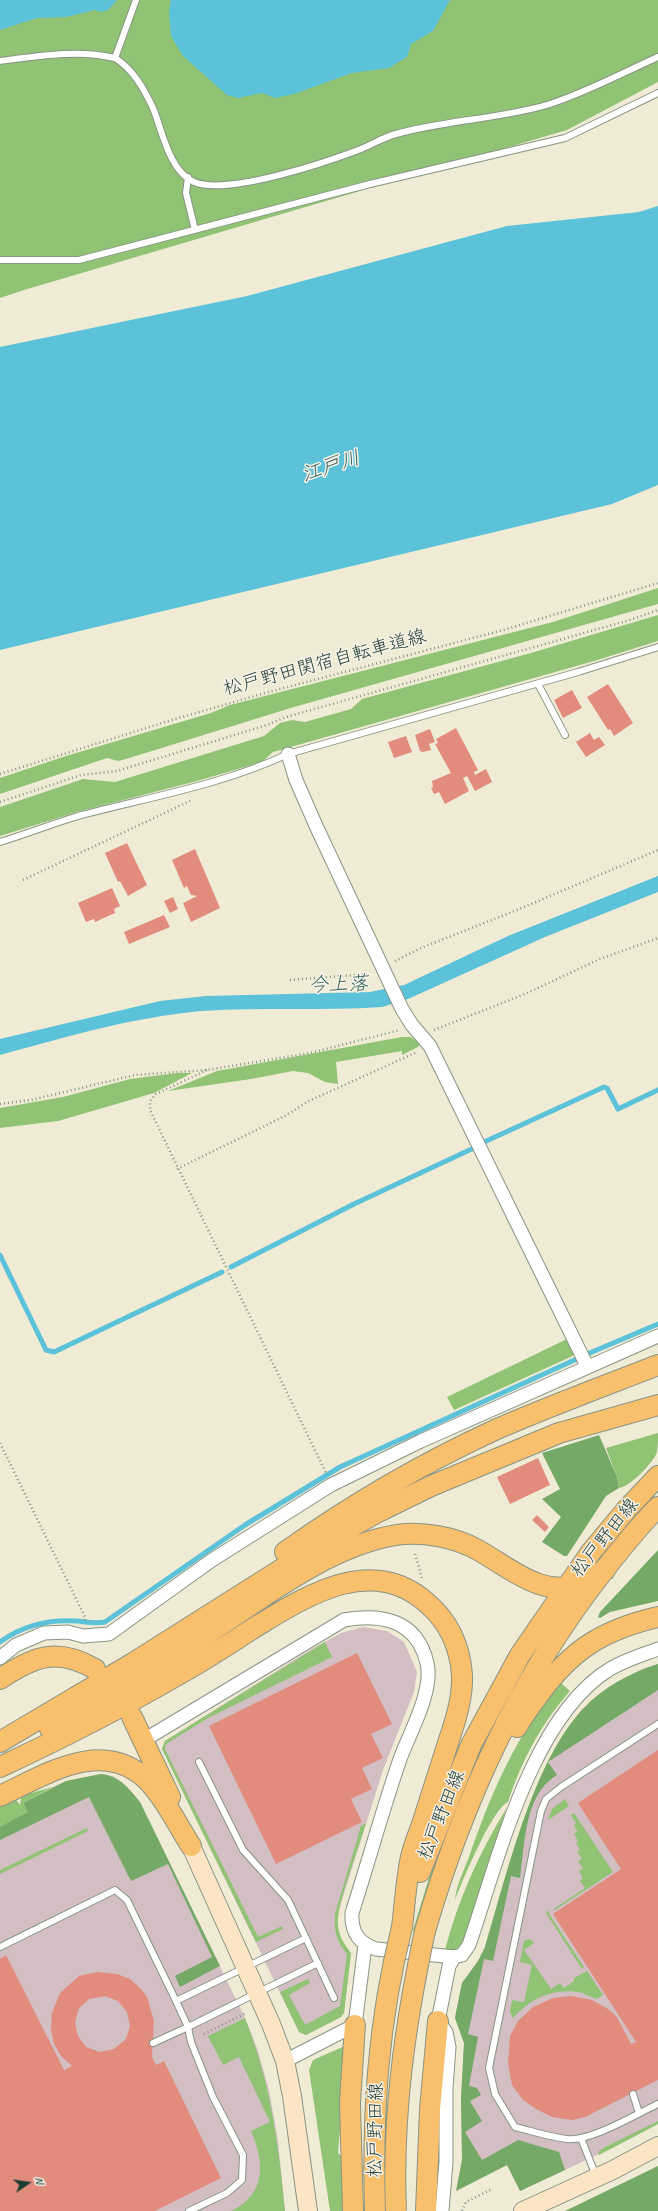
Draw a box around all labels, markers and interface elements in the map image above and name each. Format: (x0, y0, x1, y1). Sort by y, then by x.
water label: 江戸川 (299, 446, 363, 488)
street label: 松戸野田関宿自転車道線 (221, 625, 429, 701)
water label: 今上落 (308, 972, 368, 998)
street label: 松戸野田線 (566, 1494, 644, 1582)
street label: 松戸野田線 (414, 1767, 470, 1863)
street label: 松戸野田線 (364, 2082, 388, 2178)
north arrow (8, 2163, 48, 2203)
text: N (32, 2175, 47, 2185)

